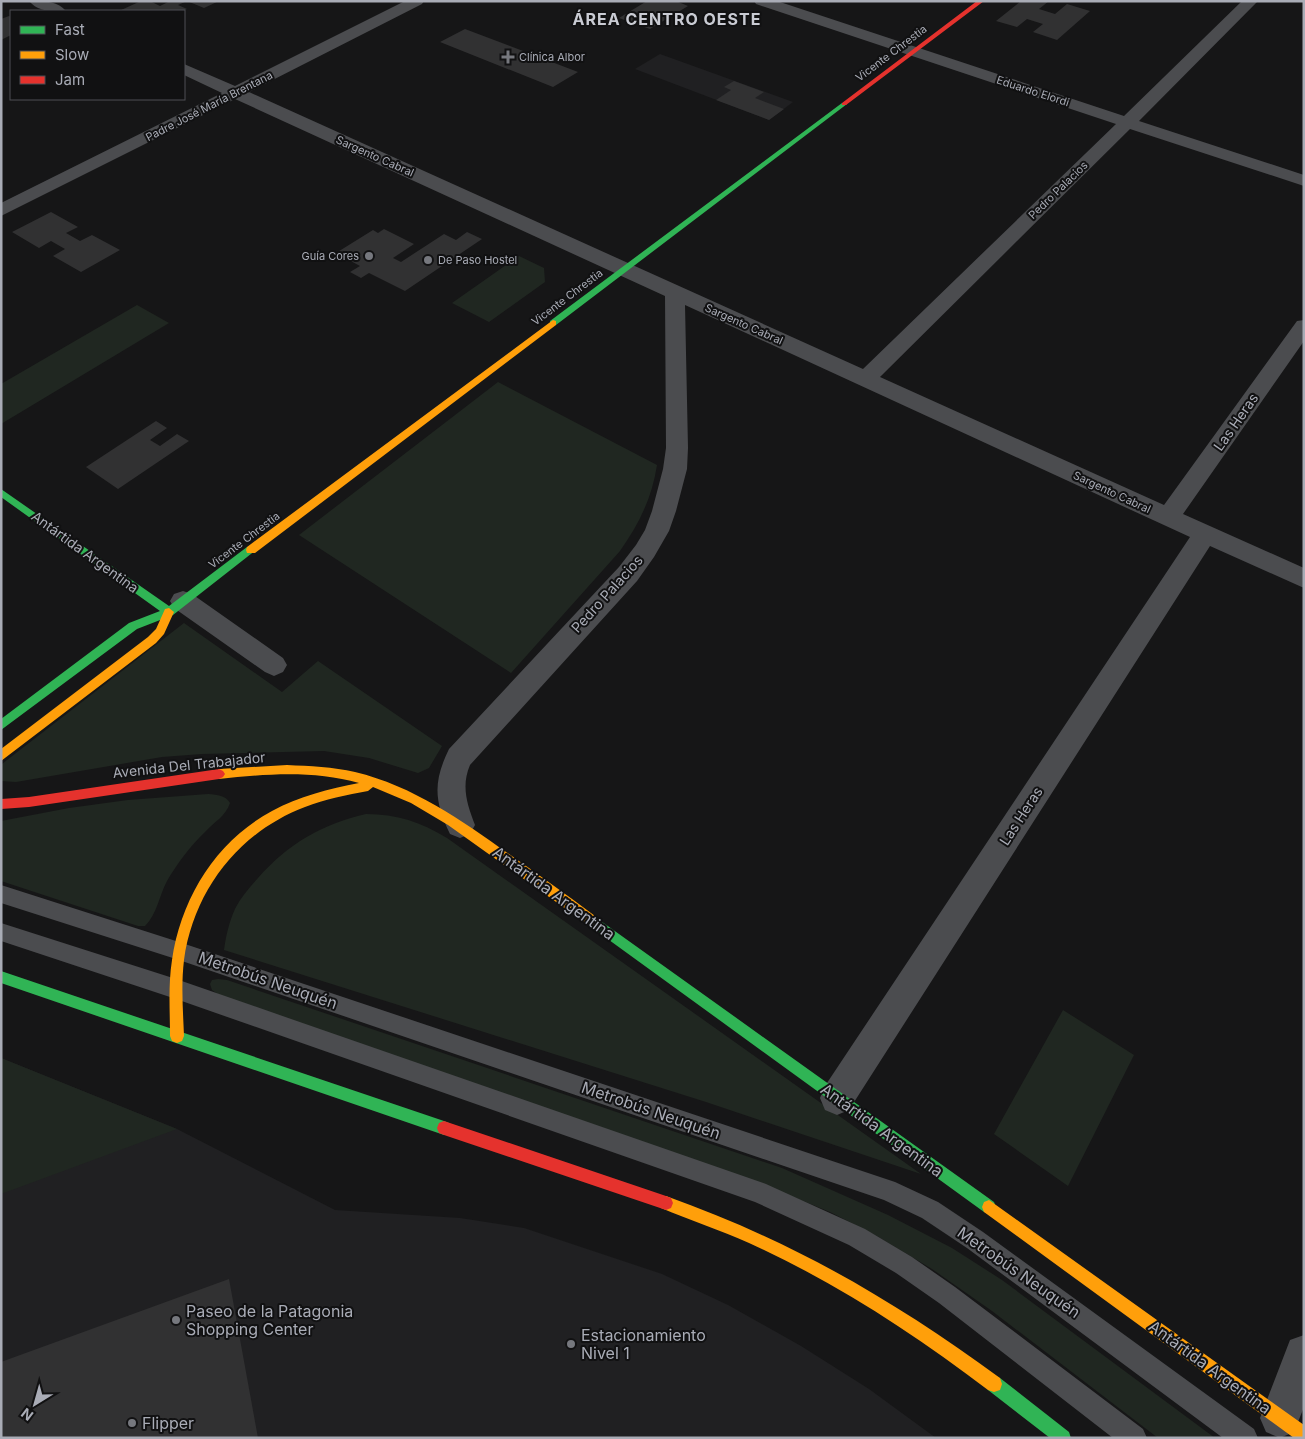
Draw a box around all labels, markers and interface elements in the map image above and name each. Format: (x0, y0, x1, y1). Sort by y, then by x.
district label: ÁREA CENTRO OESTE (573, 9, 761, 29)
legend (10, 10, 185, 100)
text: Fast (55, 20, 85, 39)
street label: Vicente Chrestia (853, 22, 929, 84)
text: Slow (55, 45, 89, 64)
marker: Clínica Albor (501, 50, 515, 64)
place label: Clínica Albor (519, 50, 585, 64)
street label: Padre José María Brentana (143, 68, 275, 144)
text: Jam (55, 70, 85, 89)
street label: Eduardo Elordi (995, 73, 1071, 109)
street label: Sargento Cabral (334, 133, 416, 179)
street label: Pedro Palacios (1025, 158, 1091, 222)
place label: Guía Cores (302, 249, 359, 263)
marker: Guía Cores (363, 250, 375, 262)
place label: De Paso Hostel (438, 253, 517, 267)
marker: De Paso Hostel (422, 254, 434, 266)
street label: Vicente Chrestia (529, 266, 605, 328)
street label: Sargento Cabral (703, 301, 785, 347)
street label: Las Heras (1210, 390, 1262, 454)
street label: Sargento Cabral (1071, 468, 1153, 516)
street label: Antártida Argentina (28, 507, 142, 596)
street label: Vicente Chrestia (206, 509, 282, 571)
street label: Pedro Palacios (567, 551, 646, 636)
street label: Avenida Del Trabajador (112, 748, 266, 781)
street label: Las Heras (995, 783, 1046, 848)
street label: Antártida Argentina (489, 842, 619, 944)
street label: Metrobús Neuquén (196, 947, 340, 1013)
street label: Metrobús Neuquén (579, 1077, 723, 1143)
street label: Antártida Argentina (817, 1079, 947, 1181)
street label: Metrobús Neuquén (954, 1222, 1084, 1322)
place label: Paseo de la Patagonia Shopping Center (186, 1301, 353, 1339)
marker: Paseo de la Patagonia Shopping Center (170, 1314, 182, 1326)
street label: Antártida Argentina (1145, 1316, 1275, 1418)
place label: Estacionamiento Nivel 1 (581, 1325, 706, 1363)
marker: Estacionamiento Nivel 1 (565, 1338, 577, 1350)
north arrow (10, 1379, 60, 1429)
text: N (17, 1405, 36, 1425)
place label: Flipper (142, 1413, 194, 1433)
marker: Flipper (126, 1417, 138, 1429)

